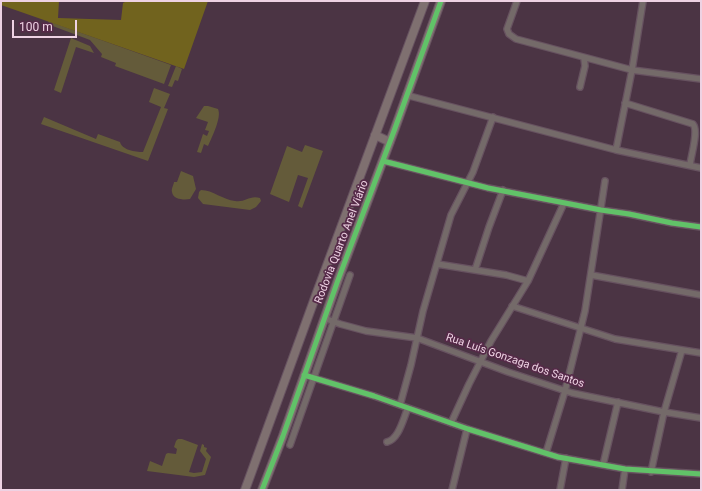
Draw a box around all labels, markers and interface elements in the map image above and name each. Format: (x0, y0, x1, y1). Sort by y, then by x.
scale bar (14, 12, 79, 38)
text: 100 m (19, 20, 53, 34)
street label: Rodovia Quarto Anel Viário (312, 178, 372, 306)
street label: Rua Luís Gonzaga dos Santos (444, 331, 586, 391)

